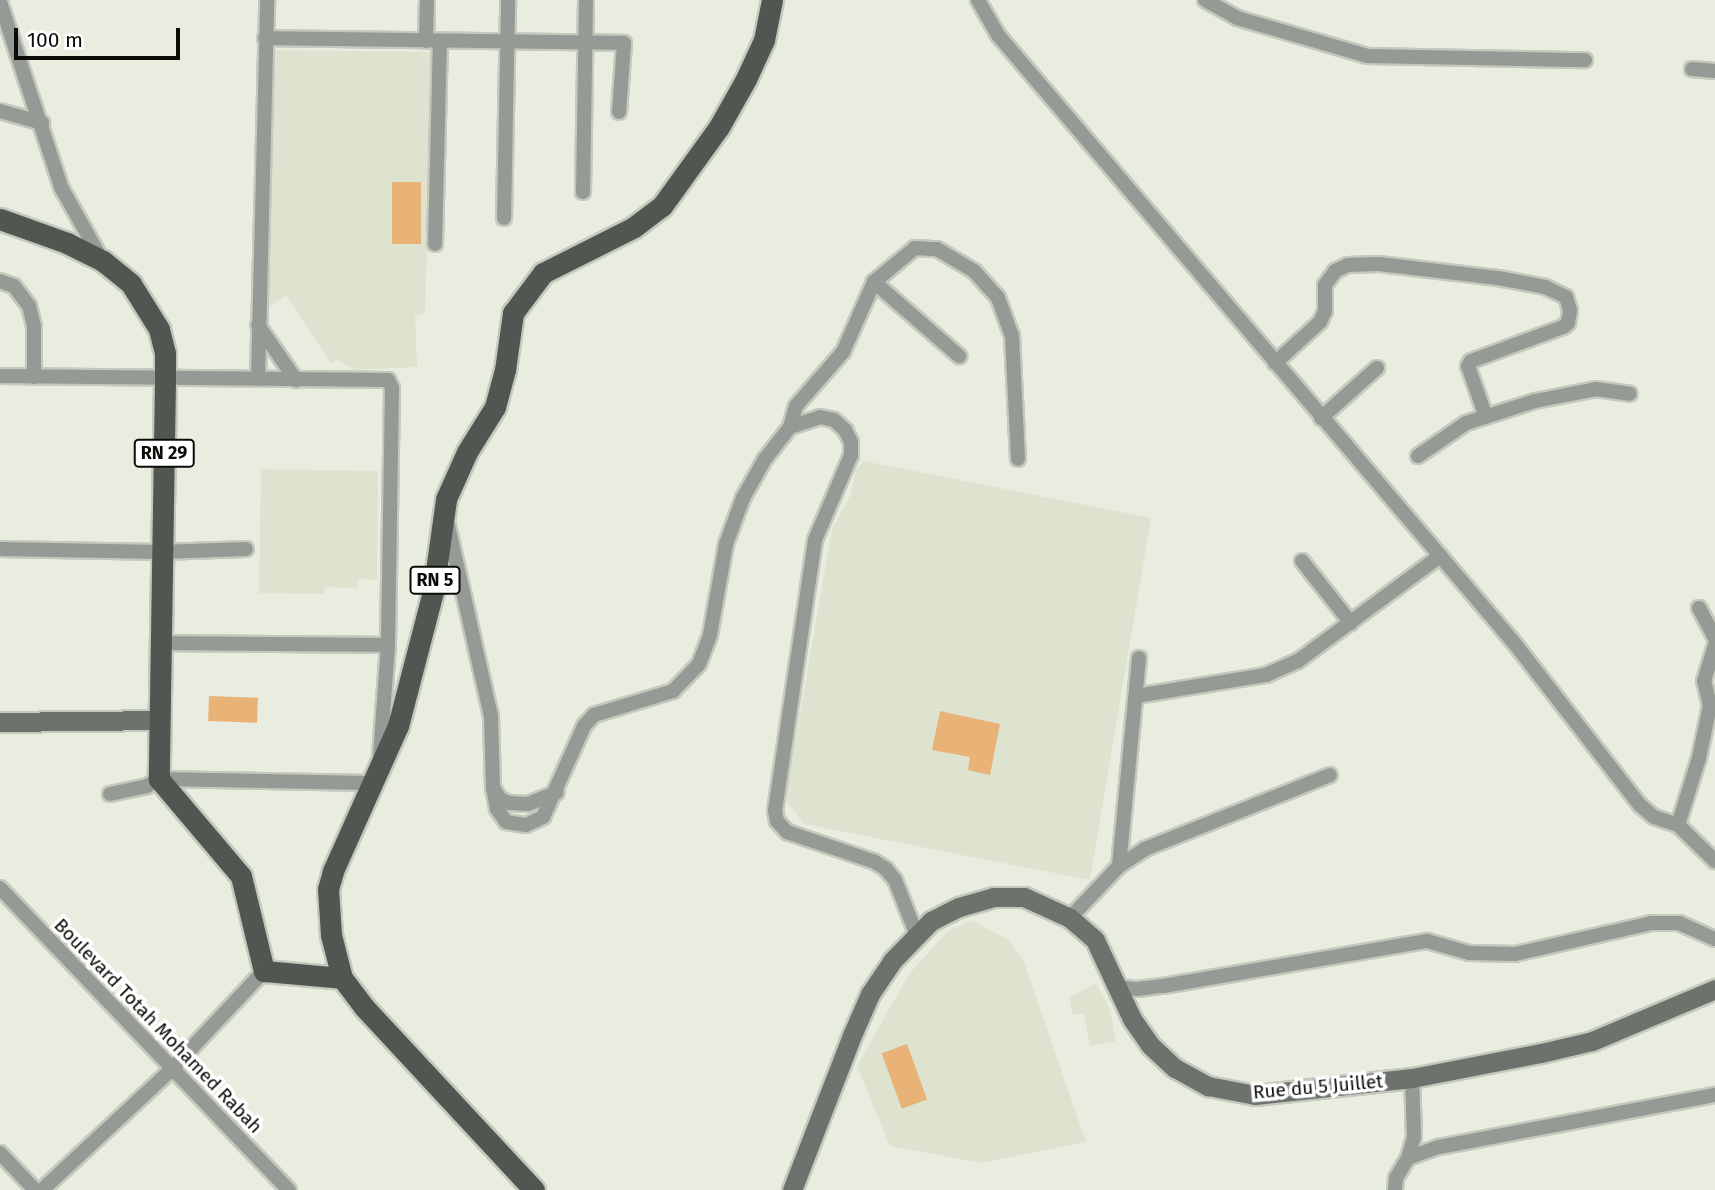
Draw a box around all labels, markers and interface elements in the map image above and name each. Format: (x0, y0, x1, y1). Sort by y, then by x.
scale bar (18, 14, 184, 58)
text: 100 m (27, 27, 83, 53)
road number: RN 29 (132, 438, 196, 467)
road number: RN 5 (409, 566, 461, 594)
street label: Boulevard Totah Mohamed Rabah (49, 914, 267, 1138)
street label: Rue du 5 Juillet (1252, 1070, 1384, 1104)

